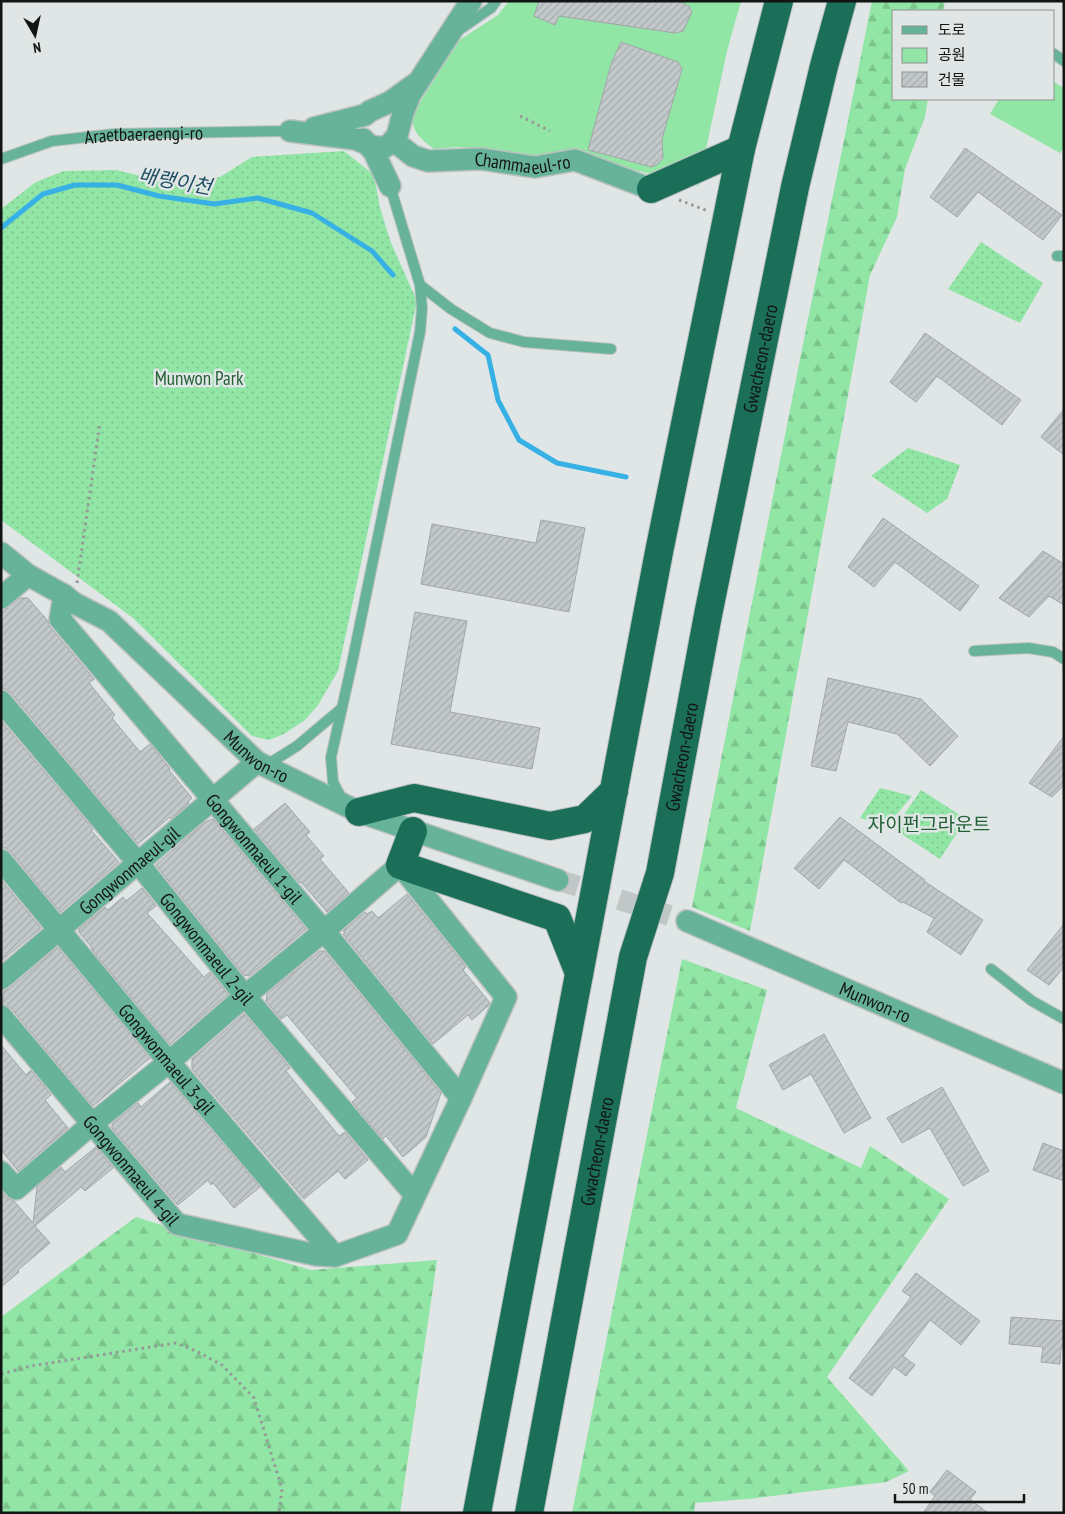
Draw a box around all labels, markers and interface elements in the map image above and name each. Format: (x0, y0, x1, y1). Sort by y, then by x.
north arrow (10, 10, 60, 60)
legend (892, 10, 1055, 100)
text: 도로 (938, 20, 966, 39)
text: N (32, 38, 42, 57)
text: 공원 (938, 45, 966, 64)
text: 건물 (938, 70, 966, 89)
street label: Araetbaeraengi-ro (83, 120, 203, 149)
street label: Chammaeul-ro (474, 147, 572, 179)
water label: 배랭이천 (136, 162, 216, 201)
street label: Gwacheon-daero (737, 302, 783, 415)
park label: Munwon Park (155, 366, 244, 390)
street label: Gwacheon-daero (660, 700, 703, 813)
street label: Munwon-ro (219, 725, 293, 788)
street label: Gongwonmaeul 1-gil (201, 788, 308, 909)
park label: 자이펀그라운트 (868, 812, 990, 836)
street label: Gongwonmaeul-gil (74, 821, 185, 920)
street label: Gongwonmaeul 2-gil (155, 888, 260, 1010)
street label: Munwon-ro (836, 976, 915, 1028)
street label: Gongwonmaeul 3-gil (114, 999, 221, 1120)
street label: Gwacheon-daero (575, 1095, 619, 1208)
street label: Gongwonmaeul 4-gil (78, 1110, 185, 1231)
scale bar (895, 1472, 1024, 1504)
text: 50 m (902, 1479, 928, 1498)

